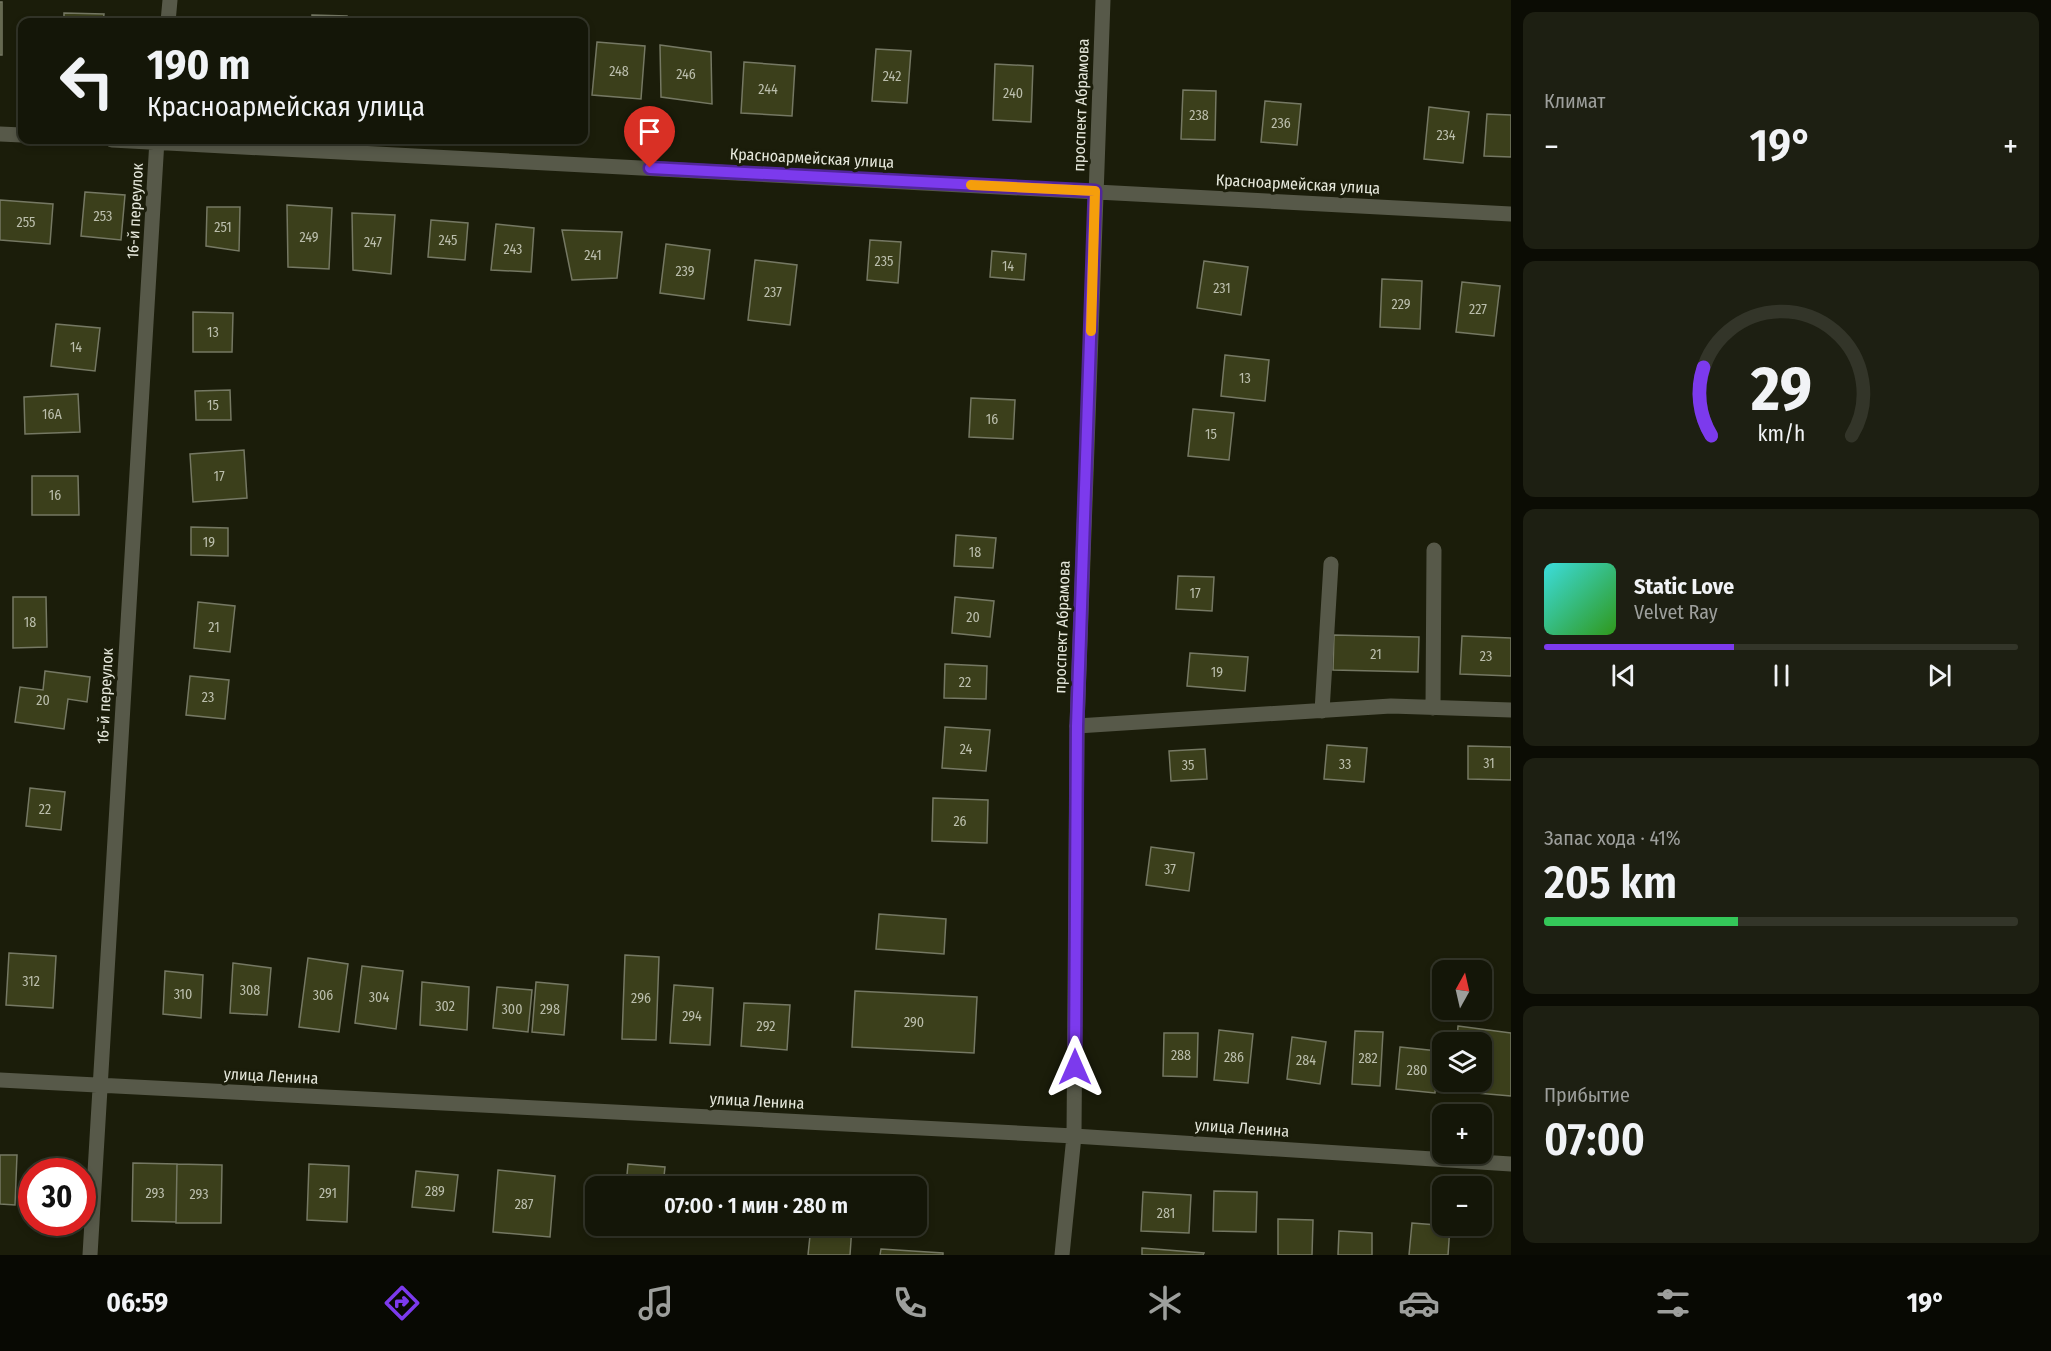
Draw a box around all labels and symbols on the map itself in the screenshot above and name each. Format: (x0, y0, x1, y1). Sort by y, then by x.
street label: проспект Абрамова (1069, 38, 1093, 172)
house number: 248 (609, 63, 629, 80)
house number: 246 (676, 66, 696, 83)
house number: 242 (883, 68, 901, 85)
house number: 244 (758, 81, 778, 98)
house number: 240 (1003, 85, 1023, 102)
pin (624, 106, 675, 168)
house number: 238 (1189, 107, 1209, 124)
house number: 236 (1271, 115, 1291, 132)
house number: 234 (1436, 127, 1456, 144)
street label: Красноармейская улица (729, 144, 895, 172)
street label: 16-й переулок (123, 162, 147, 260)
street label: Красноармейская улица (1215, 170, 1381, 198)
house number: 253 (94, 208, 112, 225)
house number: 255 (17, 214, 35, 231)
house number: 251 (214, 219, 232, 236)
house number: 249 (299, 229, 319, 246)
house number: 245 (439, 232, 457, 249)
house number: 247 (364, 234, 382, 251)
house number: 243 (504, 241, 522, 258)
house number: 241 (584, 247, 602, 264)
house number: 235 (875, 253, 893, 270)
house number: 14 (1002, 258, 1014, 275)
house number: 239 (675, 263, 695, 280)
house number: 231 (1213, 280, 1231, 297)
house number: 237 (764, 284, 782, 301)
house number: 229 (1391, 296, 1411, 313)
house number: 227 (1469, 301, 1487, 318)
house number: 13 (207, 324, 219, 341)
house number: 14 (70, 339, 82, 356)
house number: 13 (1239, 370, 1251, 387)
house number: 15 (207, 397, 219, 414)
house number: 16А (42, 406, 63, 423)
house number: 16 (986, 411, 998, 428)
house number: 15 (1205, 426, 1217, 443)
house number: 17 (213, 468, 225, 485)
house number: 16 (49, 487, 61, 504)
house number: 19 (203, 534, 215, 551)
house number: 18 (969, 544, 981, 561)
street label: проспект Абрамова (1050, 560, 1074, 694)
house number: 17 (1189, 585, 1201, 602)
house number: 20 (966, 609, 980, 626)
house number: 18 (24, 614, 36, 631)
house number: 21 (208, 619, 220, 636)
house number: 21 (1370, 646, 1382, 663)
street label: 16-й переулок (93, 647, 117, 745)
house number: 23 (1480, 648, 1492, 665)
house number: 19 (1211, 664, 1223, 681)
house number: 22 (959, 674, 971, 691)
house number: 23 (202, 689, 214, 706)
house number: 20 (36, 692, 50, 709)
house number: 24 (960, 741, 973, 758)
house number: 31 (1483, 755, 1495, 772)
house number: 33 (1339, 756, 1351, 773)
house number: 35 (1182, 757, 1194, 774)
house number: 22 (39, 801, 51, 818)
house number: 26 (953, 813, 967, 830)
house number: 37 (1164, 861, 1176, 878)
north arrow (1432, 960, 1492, 1020)
house number: 312 (22, 973, 40, 990)
house number: 308 (240, 982, 260, 999)
house number: 310 (174, 986, 192, 1003)
house number: 306 (313, 987, 333, 1004)
house number: 304 (369, 989, 389, 1006)
house number: 296 (631, 990, 651, 1007)
house number: 302 (435, 998, 455, 1015)
house number: 300 (502, 1001, 522, 1018)
house number: 298 (540, 1001, 560, 1018)
house number: 294 (682, 1008, 702, 1025)
house number: 290 (904, 1014, 924, 1031)
house number: 292 (757, 1018, 775, 1035)
position arrow (1043, 1035, 1107, 1099)
house number: 288 (1171, 1047, 1191, 1064)
house number: 286 (1224, 1049, 1244, 1066)
house number: 282 (1358, 1050, 1378, 1067)
house number: 284 (1296, 1052, 1316, 1069)
house number: 280 (1407, 1062, 1427, 1079)
street label: улица Ленина (223, 1064, 319, 1088)
street label: улица Ленина (709, 1089, 805, 1113)
street label: улица Ленина (1194, 1115, 1290, 1141)
speed limit sign: 30 (18, 1158, 96, 1236)
house number: 289 (425, 1183, 445, 1200)
house number: 293 (146, 1185, 164, 1202)
house number: 291 (319, 1185, 337, 1202)
house number: 293 (190, 1186, 208, 1203)
house number: 287 (515, 1196, 534, 1213)
house number: 281 (1157, 1205, 1175, 1222)

